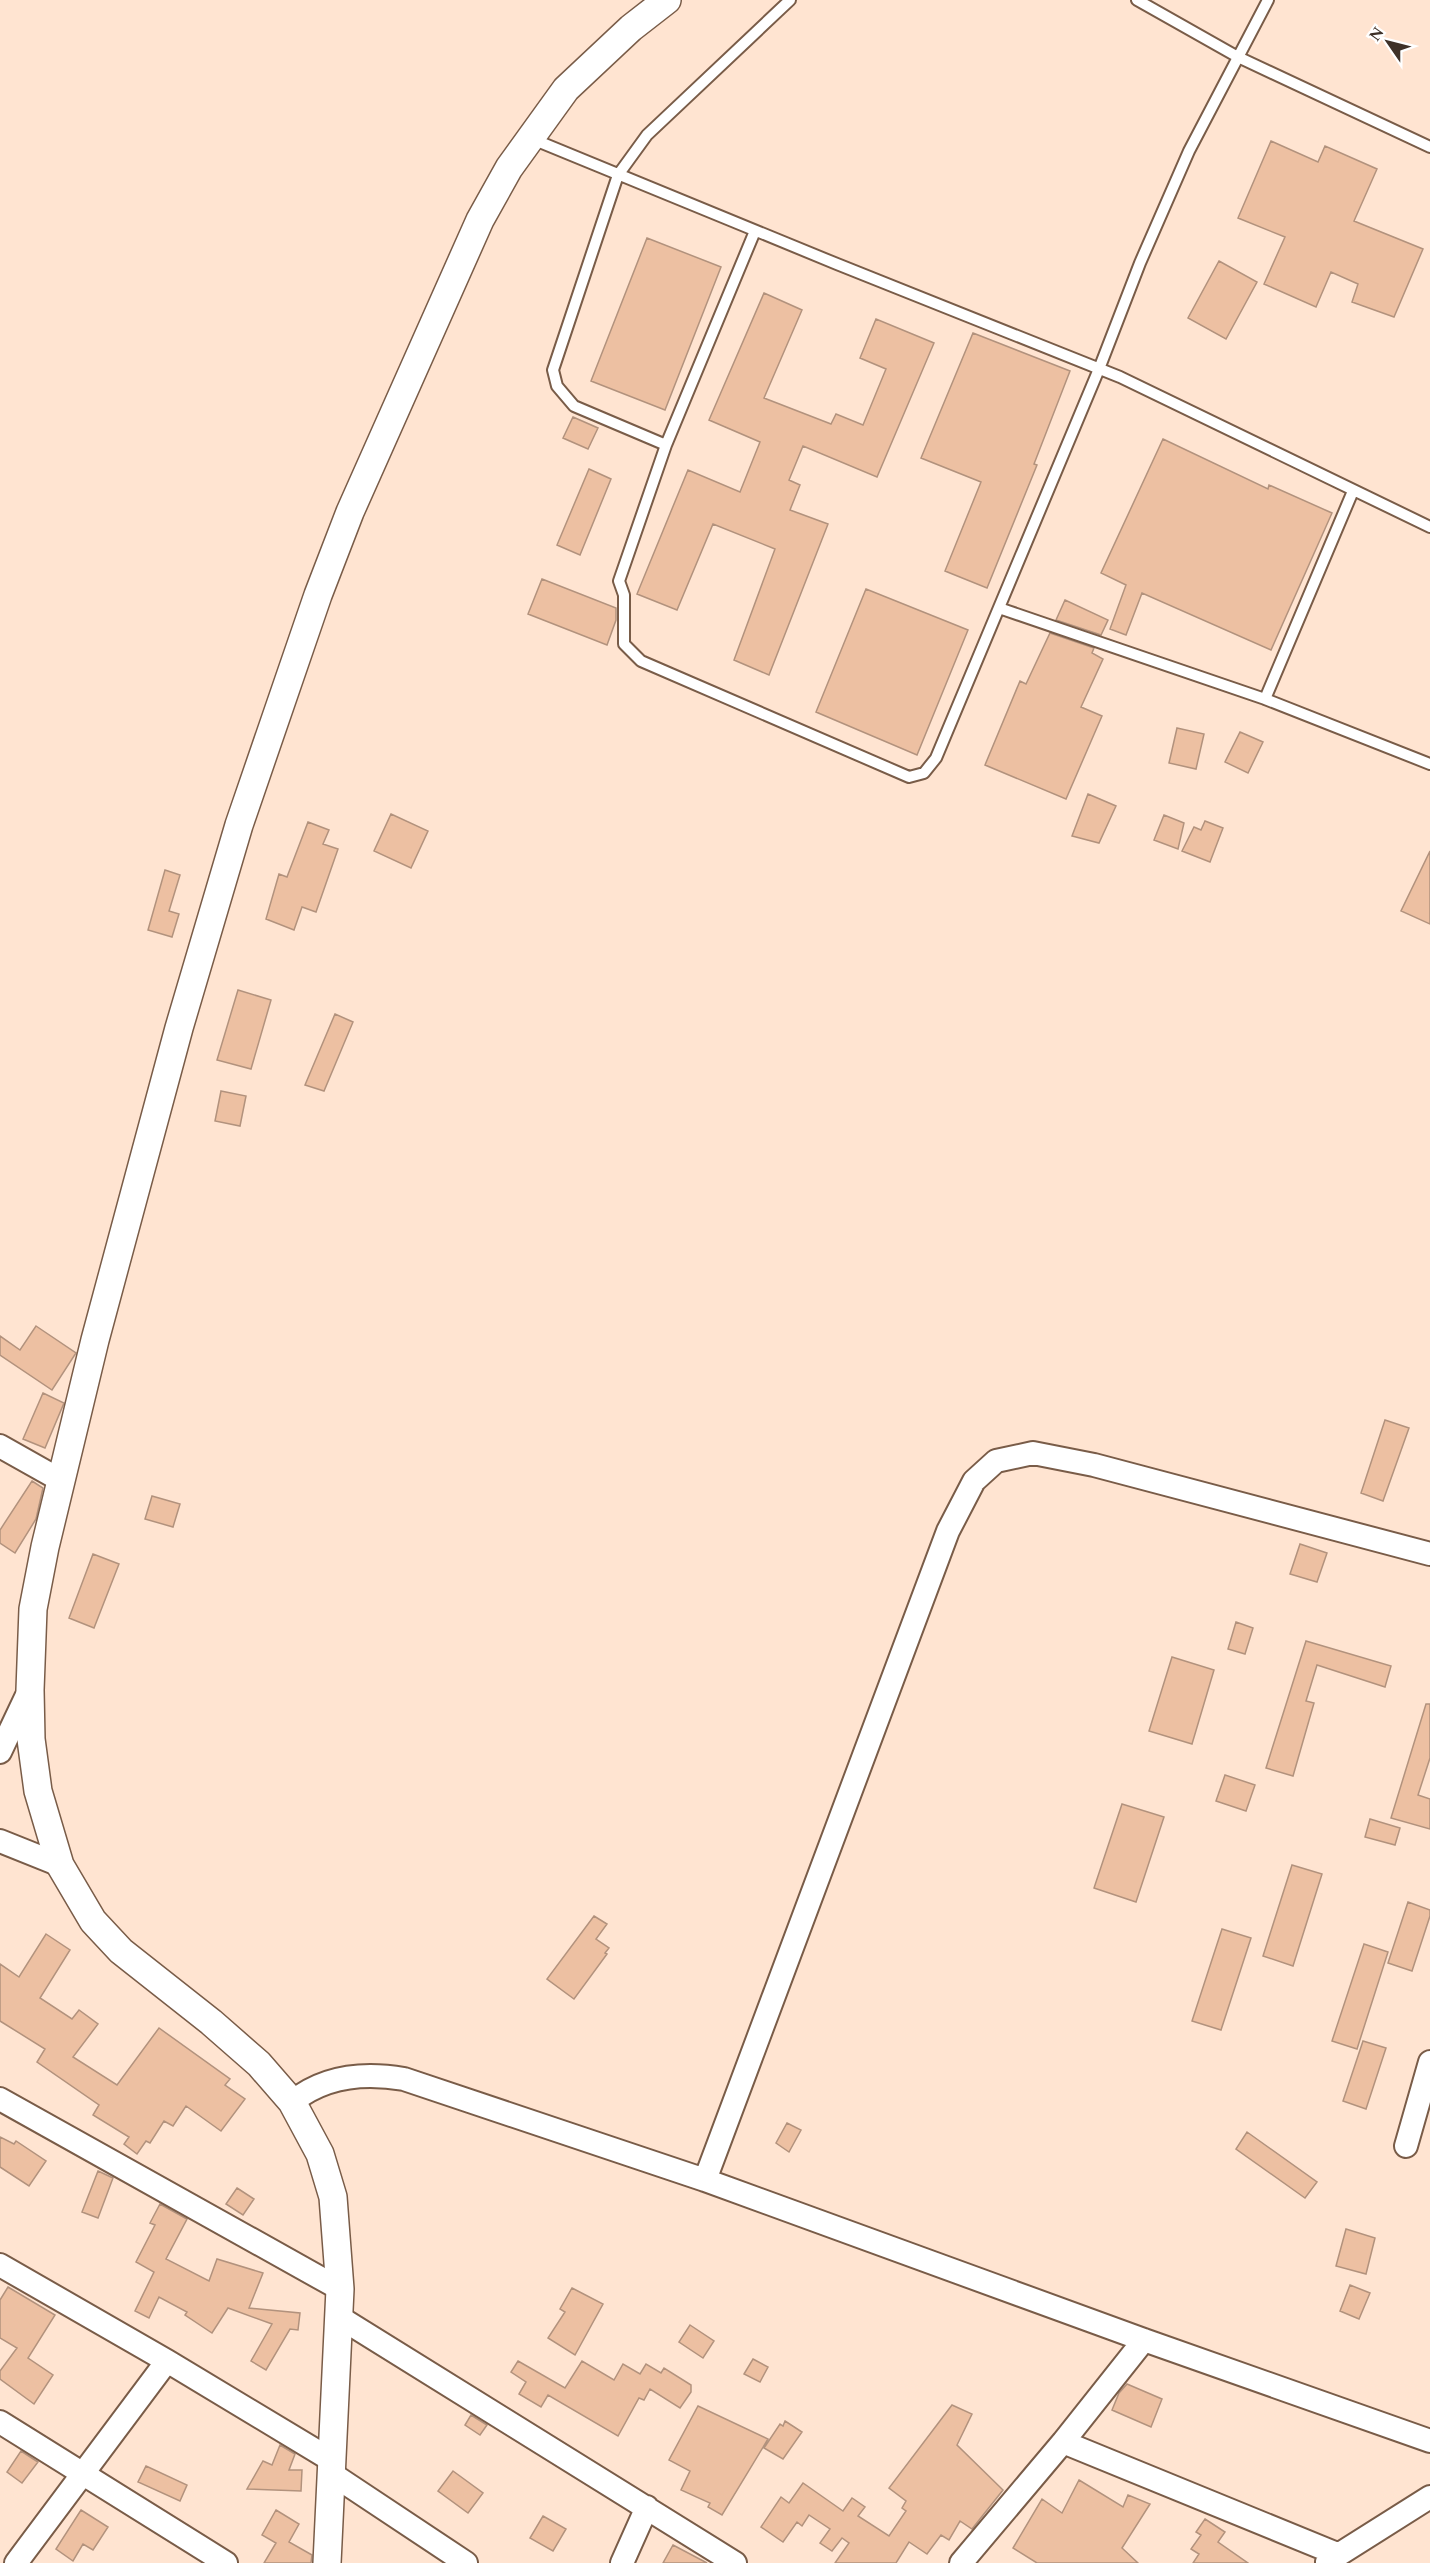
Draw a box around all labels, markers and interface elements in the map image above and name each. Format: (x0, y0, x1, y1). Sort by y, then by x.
north arrow (1358, 12, 1418, 72)
text: N (1363, 22, 1390, 46)

